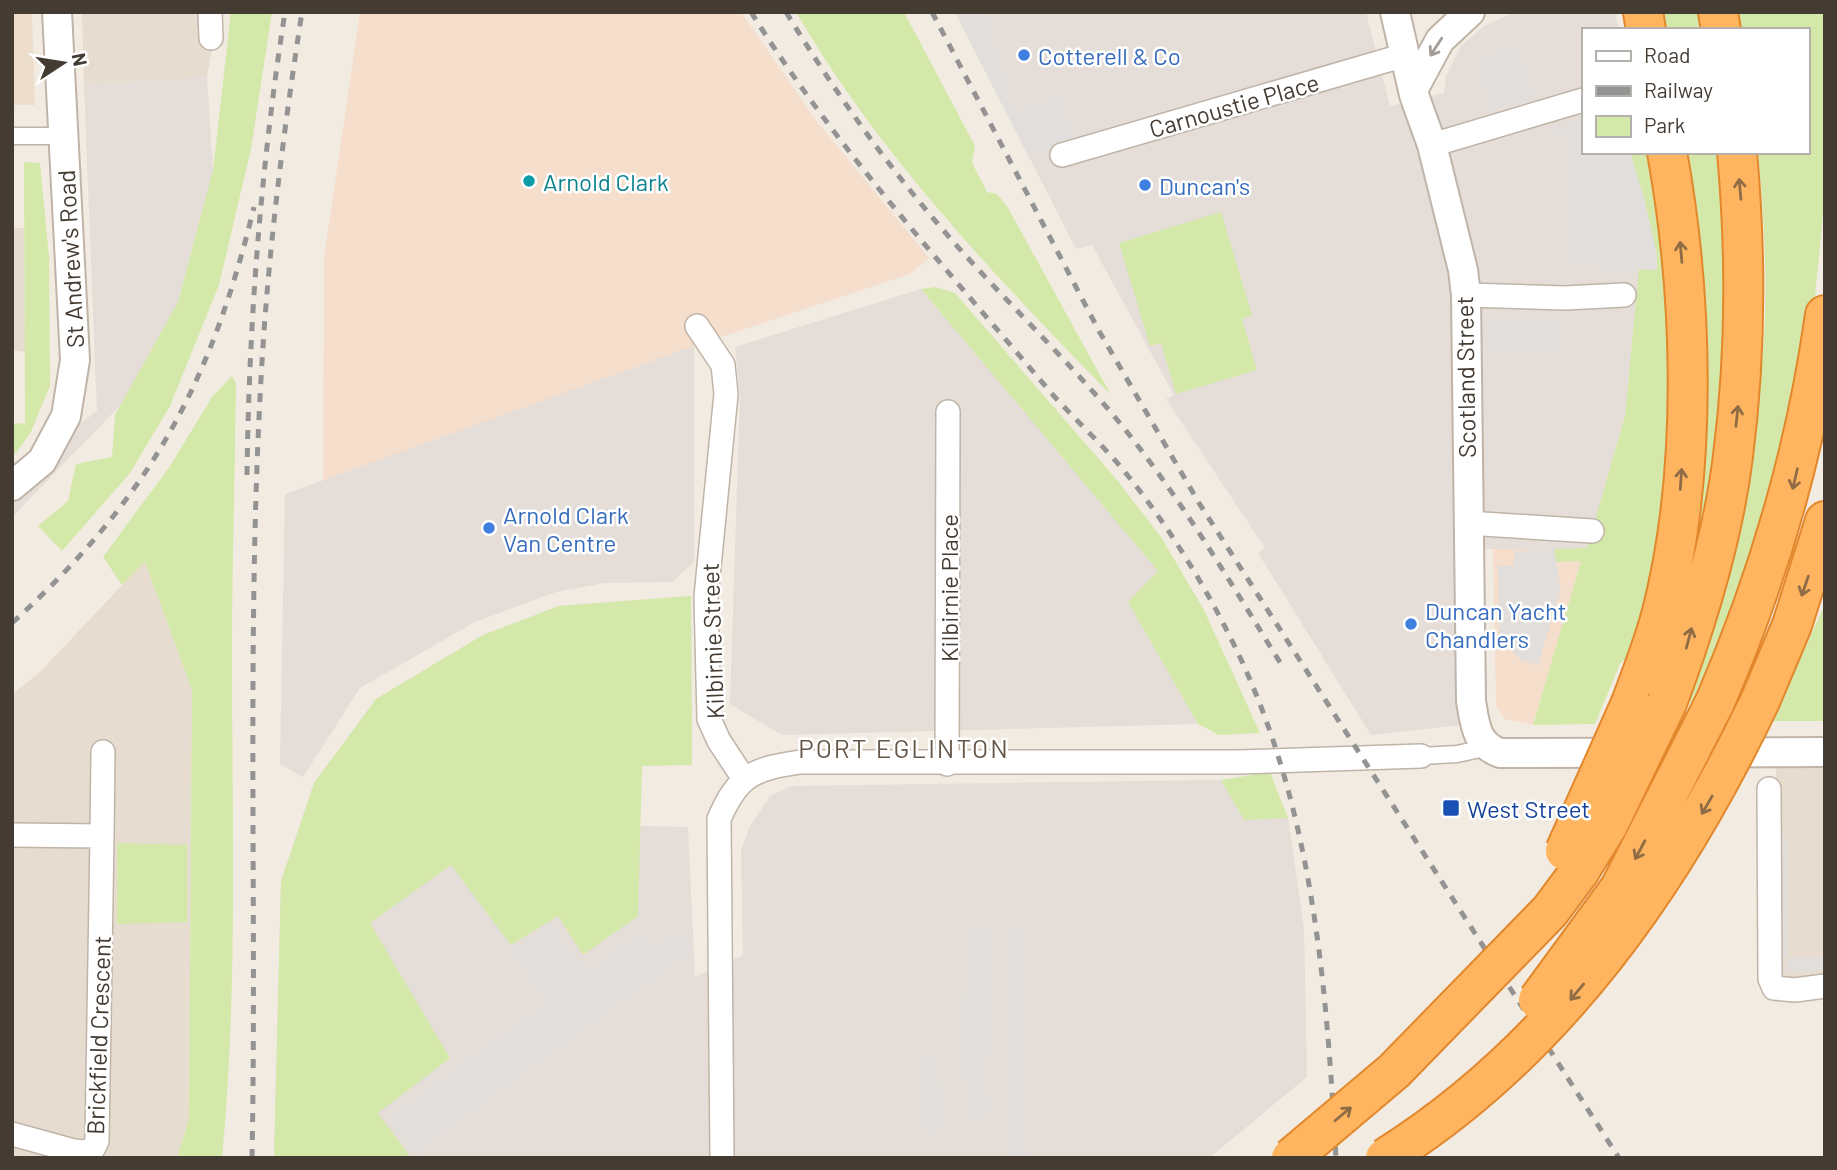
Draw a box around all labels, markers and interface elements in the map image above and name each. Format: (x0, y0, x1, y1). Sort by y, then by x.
north arrow (28, 28, 98, 98)
legend (1582, 28, 1809, 154)
one-way arrow (1429, 37, 1444, 56)
place label: Cotterell & Co (1038, 41, 1181, 70)
text: Road (1644, 42, 1690, 67)
marker: Cotterell & Co (1016, 47, 1032, 63)
text: N (68, 51, 93, 68)
street label: Carnoustie Place (1146, 67, 1322, 143)
text: Railway (1644, 77, 1713, 102)
text: Park (1644, 112, 1685, 137)
place label: Arnold Clark (543, 167, 669, 196)
street label: St Andrew's Road (51, 169, 89, 349)
place label: Duncan's (1159, 171, 1250, 200)
marker: Arnold Clark (521, 173, 537, 189)
marker: Duncan's (1137, 177, 1153, 193)
one-way arrow (1734, 178, 1747, 201)
one-way arrow (1674, 241, 1687, 264)
street label: Scotland Street (1449, 296, 1481, 458)
one-way arrow (1731, 406, 1744, 428)
one-way arrow (1787, 467, 1801, 490)
one-way arrow (1675, 468, 1688, 491)
place label: Arnold Clark Van Centre (503, 500, 629, 557)
street label: Kilbirnie Place (934, 514, 963, 662)
marker: Arnold Clark Van Centre (481, 520, 497, 536)
street label: Kilbirnie Street (695, 562, 729, 720)
one-way arrow (1798, 575, 1810, 597)
place label: Duncan Yacht Chandlers (1425, 596, 1567, 653)
marker: Duncan Yacht Chandlers (1403, 616, 1419, 632)
one-way arrow (1683, 627, 1696, 649)
district label: PORT EGLINTON (798, 732, 1010, 763)
place label: West Street (1467, 794, 1590, 823)
one-way arrow (1700, 795, 1714, 815)
marker: West Street (1441, 798, 1461, 818)
one-way arrow (1633, 839, 1646, 860)
street label: Brickfield Crescent (80, 935, 116, 1135)
one-way arrow (1569, 982, 1585, 1000)
one-way arrow (1334, 1106, 1352, 1122)

